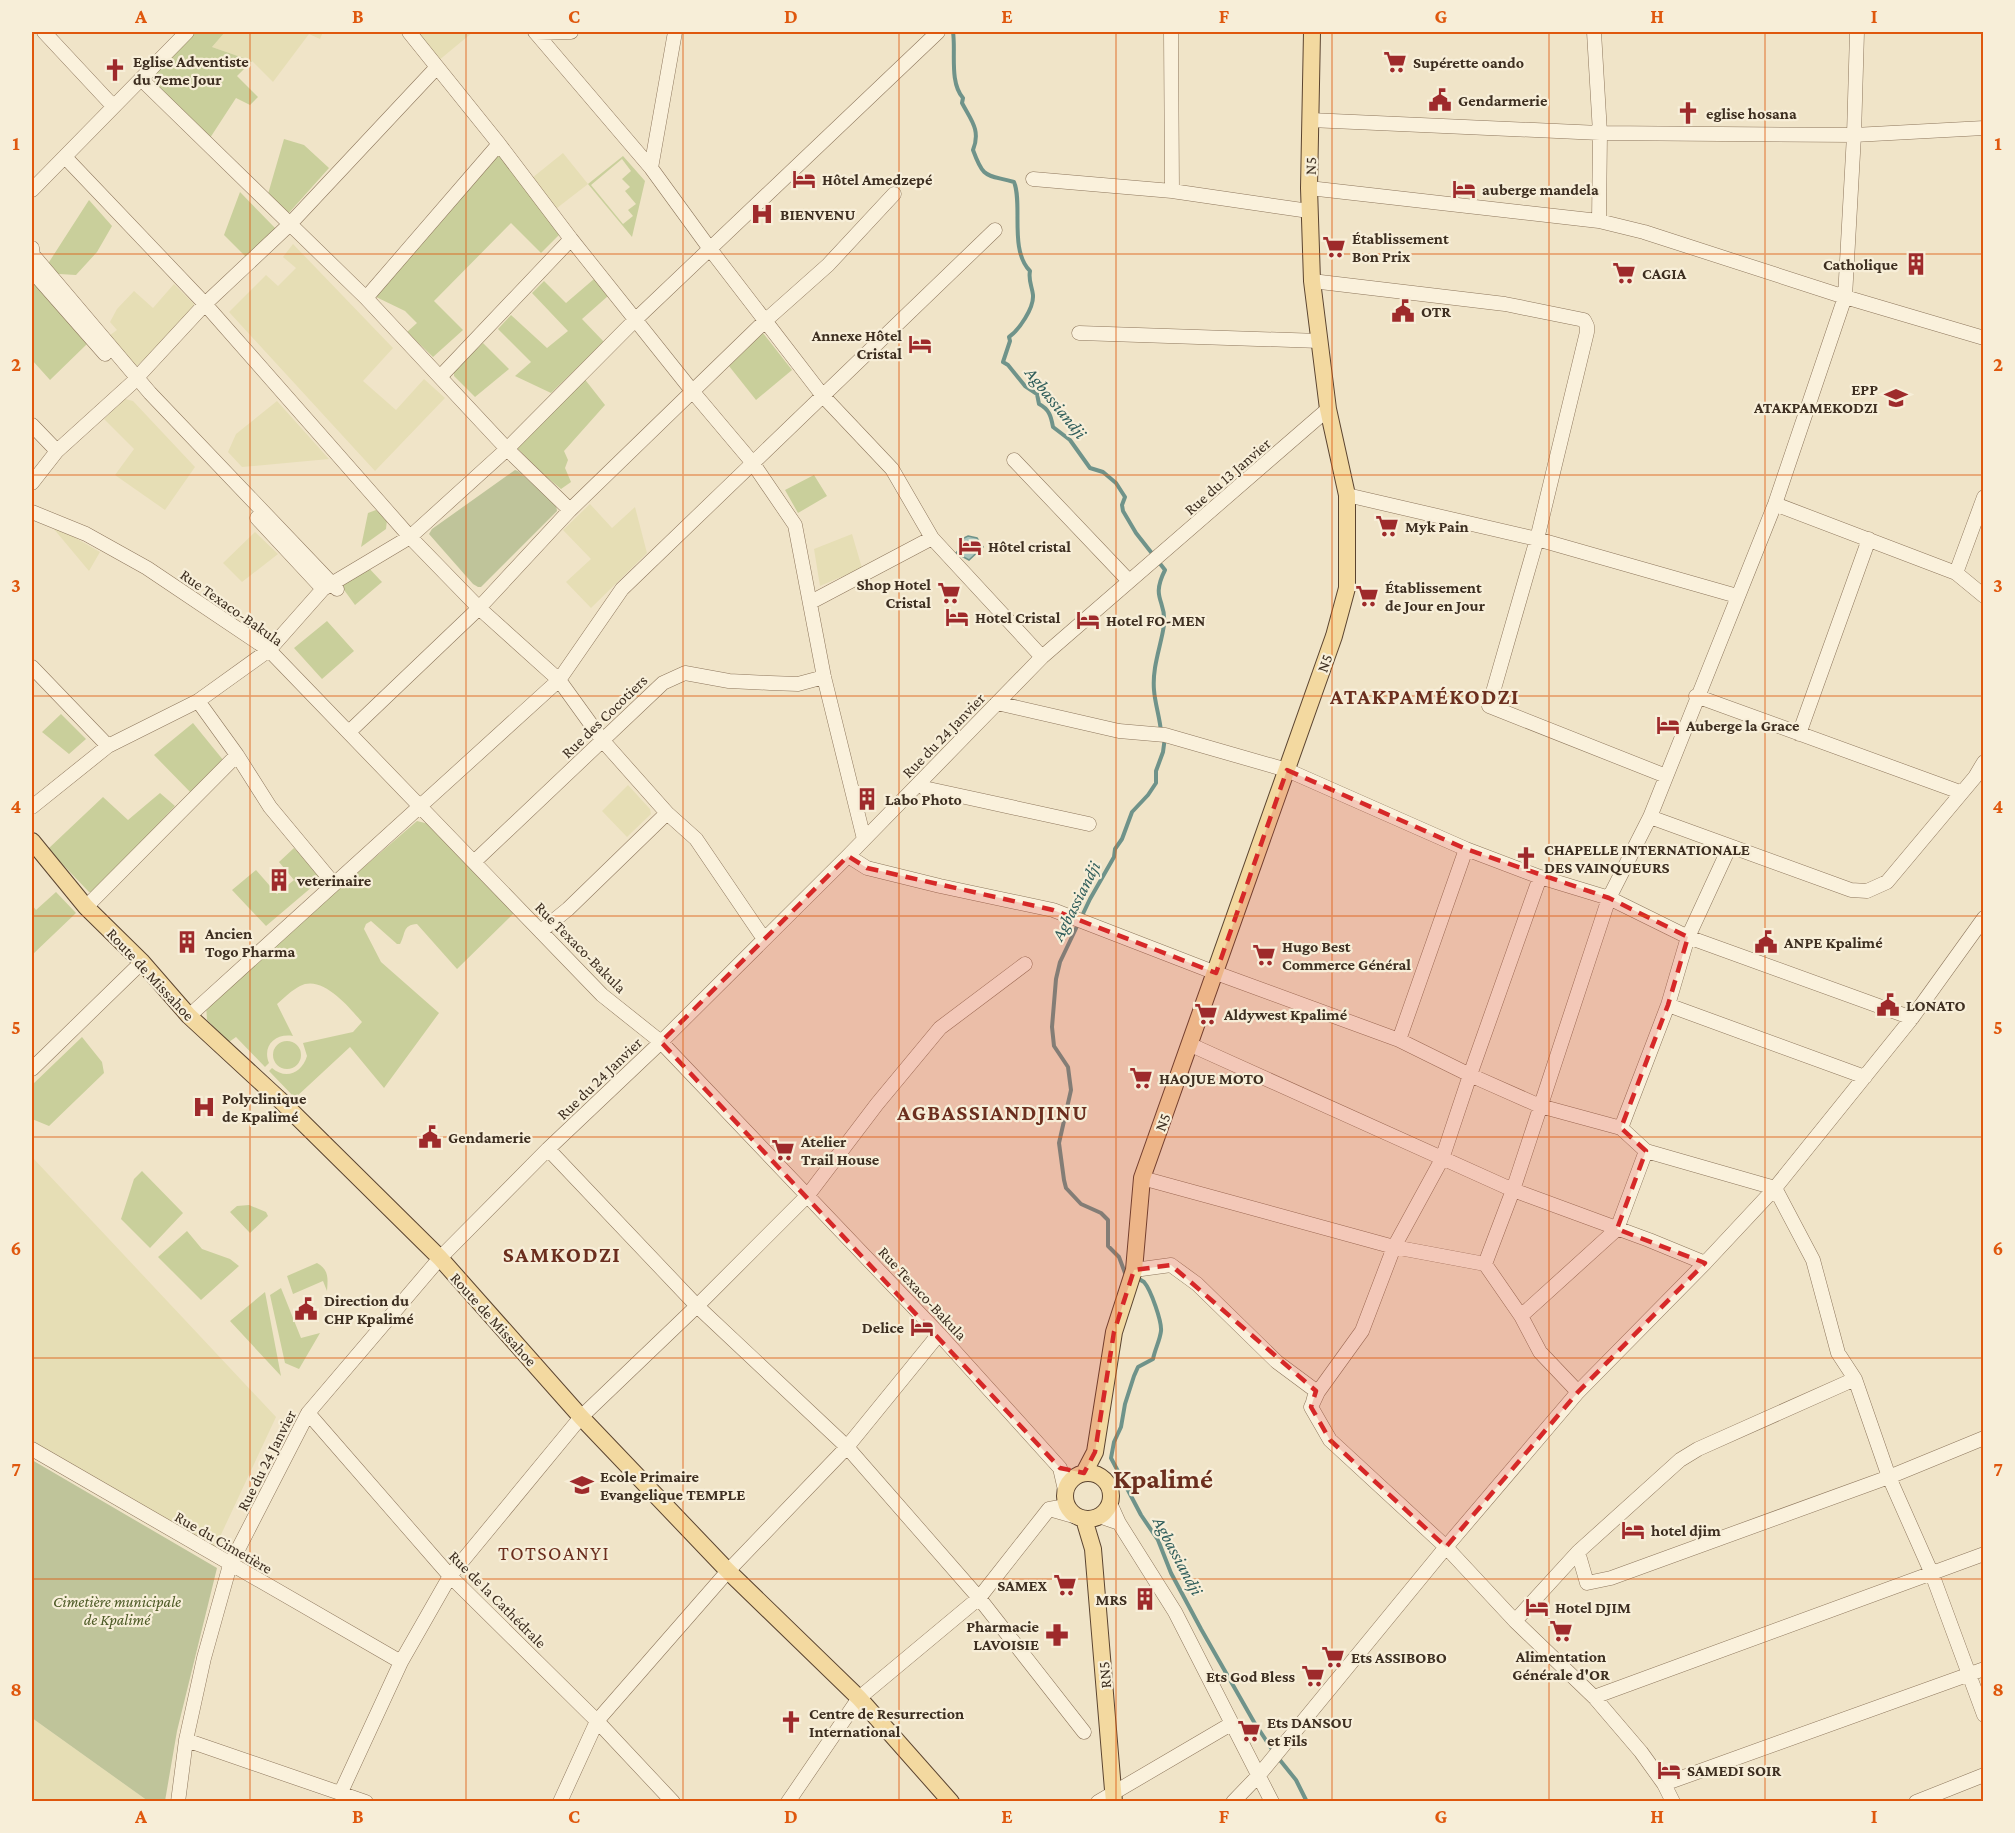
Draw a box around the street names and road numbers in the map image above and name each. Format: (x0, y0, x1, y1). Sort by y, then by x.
street label: N5 (1302, 157, 1319, 175)
street label: Rue du 13 Janvier (1181, 434, 1275, 519)
street label: Rue Texaco-Bakula (177, 566, 287, 649)
street label: N5 (1313, 652, 1335, 674)
street label: Rue des Cocotiers (558, 671, 651, 761)
street label: Rue du 24 Janvier (899, 689, 989, 782)
street label: Rue Texaco-Bakula (532, 898, 630, 997)
street label: Route de Missahoe (104, 925, 198, 1024)
street label: Rue du 24 Janvier (554, 1034, 646, 1124)
street label: N5 (1151, 1111, 1174, 1134)
street label: Rue Texaco-Bakula (875, 1243, 971, 1344)
street label: Route de Missahoe (447, 1269, 540, 1370)
street label: Rue du 24 Janvier (234, 1407, 300, 1514)
street label: Rue du Cimetière (172, 1508, 275, 1577)
street label: Rue de la Cathédrale (446, 1547, 550, 1651)
street label: RN5 (1095, 1661, 1114, 1689)

